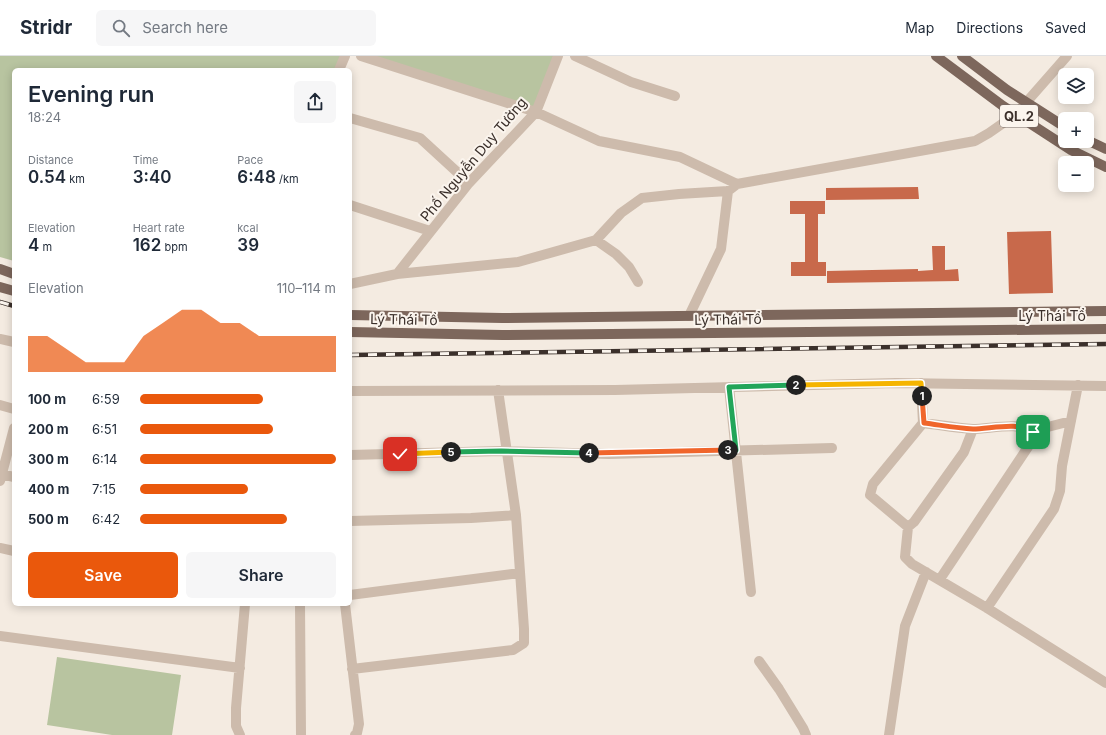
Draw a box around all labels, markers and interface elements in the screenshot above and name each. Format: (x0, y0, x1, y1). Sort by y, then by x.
search box (96, 10, 376, 46)
text: Stridr (20, 16, 72, 39)
icon: search (110, 17, 132, 39)
text: Search here (142, 18, 228, 37)
text: Map (905, 19, 934, 36)
text: Directions (956, 19, 1023, 36)
text: Saved (1045, 19, 1086, 36)
map controls (1058, 68, 1094, 192)
button: layers (1058, 68, 1094, 104)
text: Evening run (28, 81, 154, 107)
button: share (294, 81, 336, 123)
street label: Phố Nguyễn Duy Tường (416, 94, 530, 224)
road number: QL.2 (1000, 105, 1038, 127)
text: 18:24 (28, 109, 61, 125)
button: + (1058, 112, 1094, 148)
text: Distance (28, 153, 73, 167)
text: Time (133, 153, 158, 167)
text: Pace (237, 153, 263, 167)
button: − (1058, 156, 1094, 192)
text: 0.54 (28, 167, 66, 187)
text: 3:40 (133, 167, 171, 187)
text: 6:48 (237, 167, 276, 187)
text: km (66, 172, 85, 186)
text: /km (276, 172, 299, 186)
text: Elevation (28, 221, 75, 235)
text: Heart rate (133, 221, 185, 235)
text: kcal (237, 221, 258, 235)
text: 4 (28, 235, 39, 255)
text: 162 (133, 235, 161, 255)
text: 39 (237, 235, 259, 255)
text: m (39, 240, 52, 254)
text: bpm (161, 240, 188, 254)
text: Elevation (28, 280, 84, 296)
text: 110–114 m (277, 280, 336, 296)
street label: Lý Thái Tổ (1018, 307, 1086, 324)
street label: Lý Thái Tổ (370, 310, 438, 328)
street label: Lý Thái Tổ (694, 310, 762, 328)
pin: 2 (786, 375, 806, 395)
text: 2 (793, 378, 799, 392)
pin: 1 (912, 386, 932, 406)
text: 1 (920, 389, 924, 403)
text: 100 m (28, 391, 66, 407)
text: 6:59 (92, 391, 120, 407)
pin (1016, 415, 1050, 449)
text: 200 m (28, 421, 69, 437)
text: 6:51 (92, 421, 117, 437)
icon: arrive (1022, 421, 1044, 443)
pin (383, 437, 417, 471)
pin: 3 (718, 440, 738, 460)
pin: 5 (441, 442, 461, 462)
icon: check (389, 443, 411, 465)
pin: 4 (579, 443, 599, 463)
text: 3 (724, 443, 732, 457)
text: 5 (447, 445, 455, 459)
text: 4 (585, 446, 593, 460)
text: 300 m (28, 451, 69, 467)
text: 6:14 (92, 451, 118, 467)
text: 400 m (28, 481, 69, 497)
text: 7:15 (92, 481, 116, 497)
text: 500 m (28, 511, 69, 527)
text: 6:42 (92, 511, 120, 527)
button: Save (28, 552, 178, 598)
button: Share (186, 552, 336, 598)

